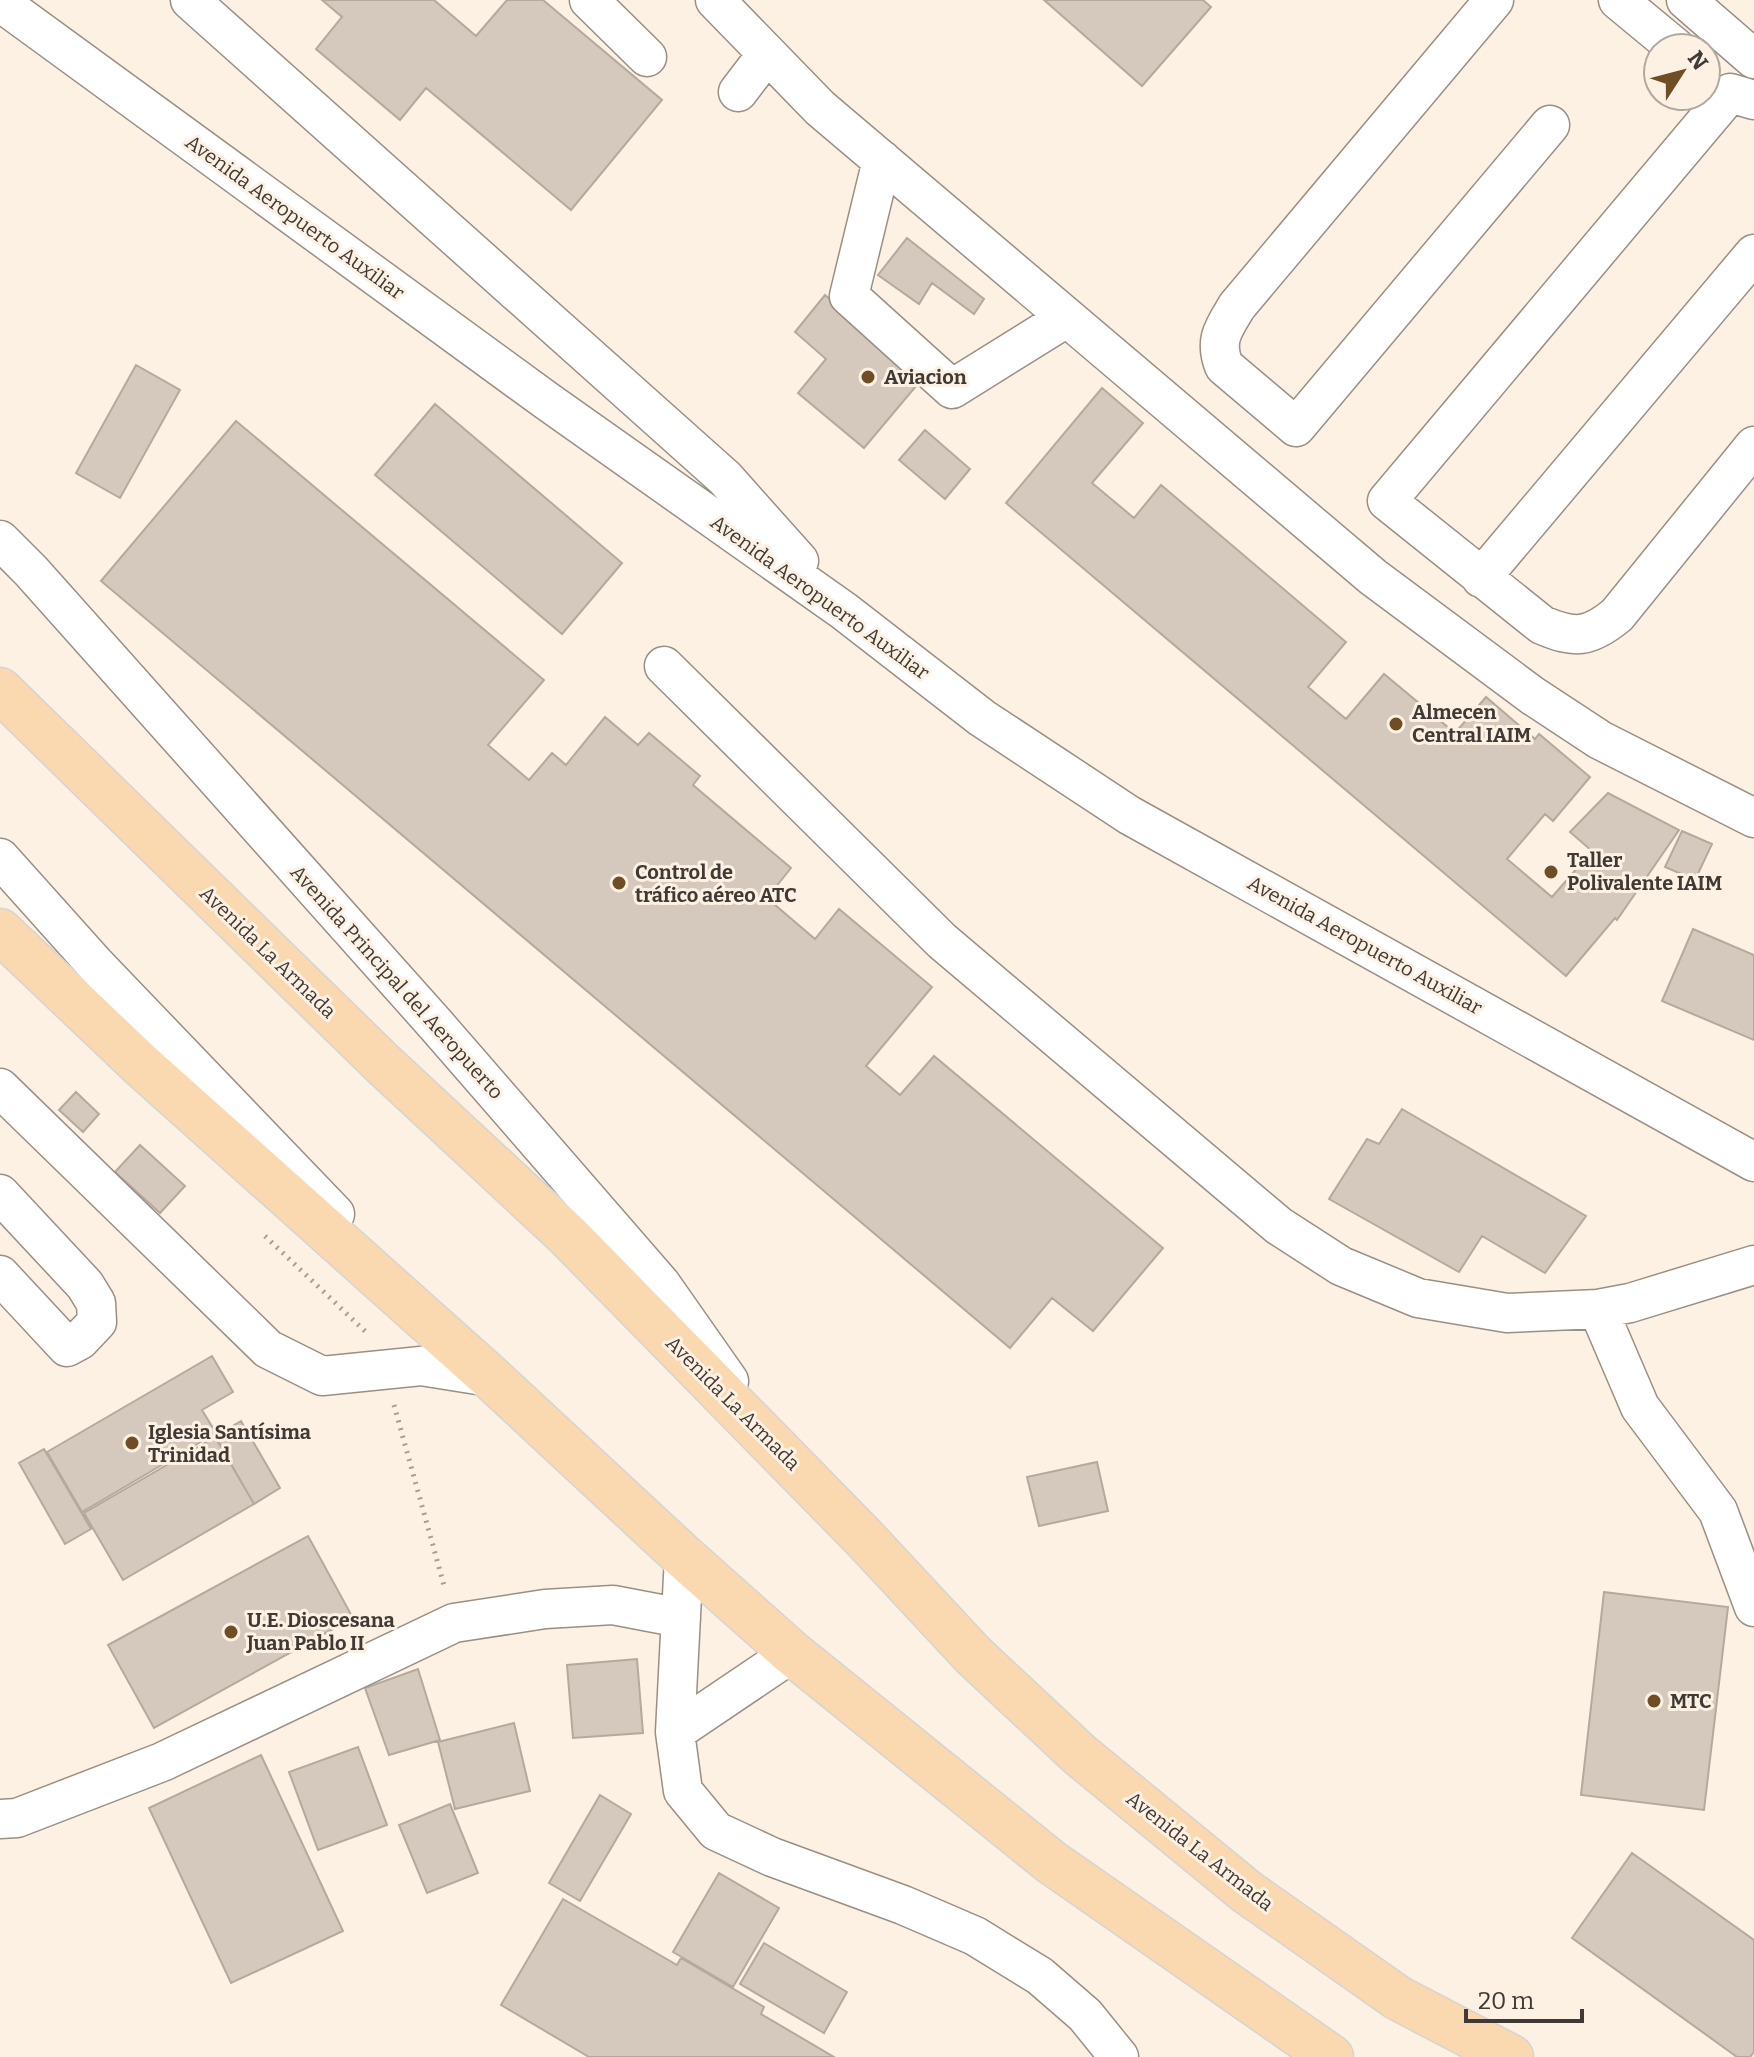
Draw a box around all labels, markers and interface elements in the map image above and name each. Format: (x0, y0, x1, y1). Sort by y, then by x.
north arrow (1642, 32, 1722, 112)
text: N (1682, 46, 1714, 75)
street label: Avenida Aeropuerto Auxiliar (181, 130, 409, 305)
place label: Aviacion (884, 365, 967, 389)
marker: Aviacion (859, 368, 877, 386)
street label: Avenida Aeropuerto Auxiliar (706, 510, 934, 685)
place label: Almecen Central IAIM (1412, 700, 1531, 747)
marker: Almecen Central IAIM (1387, 715, 1405, 733)
place label: Taller Polivalente IAIM (1567, 848, 1722, 895)
street label: Avenida Principal del Aeropuerto (285, 860, 509, 1104)
place label: Control de tráfico aéreo ATC (635, 860, 797, 907)
marker: Taller Polivalente IAIM (1542, 863, 1560, 881)
street label: Avenida Aeropuerto Auxiliar (1244, 870, 1487, 1020)
marker: Control de tráfico aéreo ATC (610, 874, 628, 892)
street label: Avenida La Armada (195, 881, 341, 1023)
street label: Avenida La Armada (661, 1331, 805, 1475)
place label: Iglesia Santísima Trinidad (148, 1420, 311, 1467)
marker: Iglesia Santísima Trinidad (123, 1434, 141, 1452)
place label: U.E. Dioscesana Juan Pablo II (246, 1608, 395, 1655)
marker: U.E. Dioscesana Juan Pablo II (222, 1623, 240, 1641)
place label: MTC (1670, 1689, 1712, 1713)
marker: MTC (1645, 1692, 1663, 1710)
street label: Avenida La Armada (1122, 1786, 1278, 1916)
scale bar (1466, 1973, 1582, 2023)
text: 20 m (1478, 1987, 1534, 2015)

